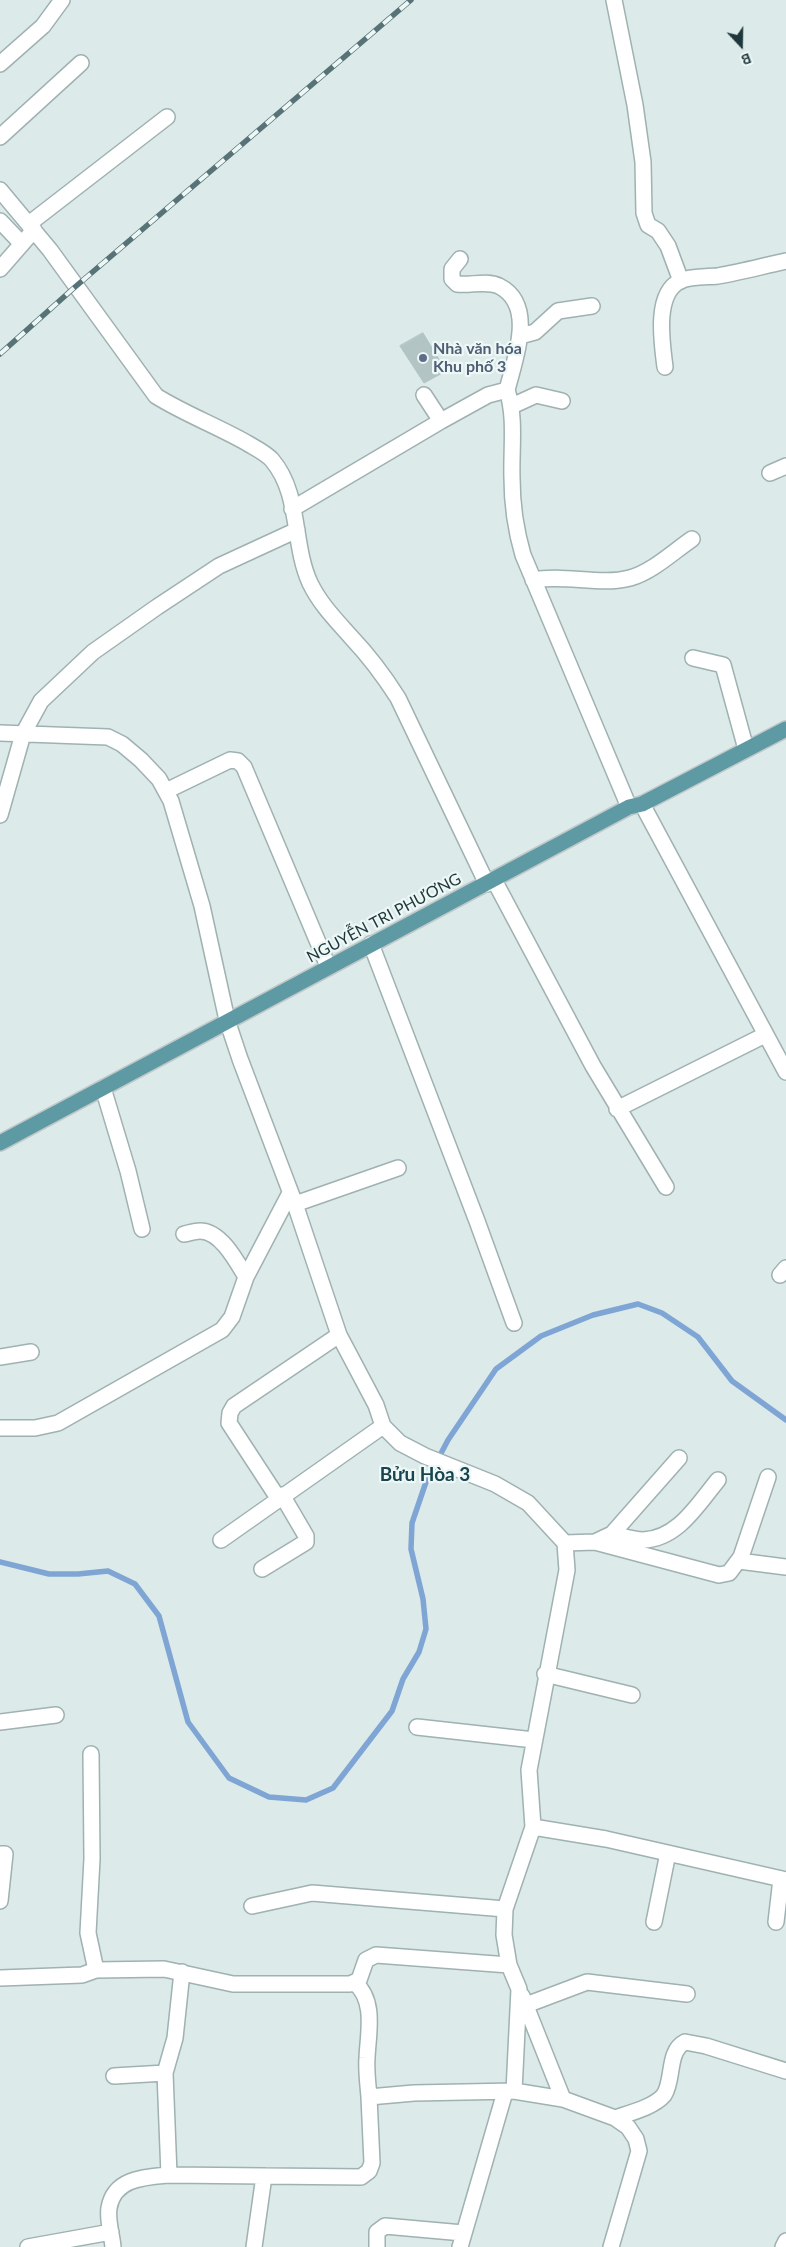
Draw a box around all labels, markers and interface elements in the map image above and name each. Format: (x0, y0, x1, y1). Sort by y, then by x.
north arrow (716, 20, 766, 70)
text: B (739, 50, 754, 69)
place label: Nhà văn hóa Khu phố 3 (433, 339, 522, 377)
marker: Nhà văn hóa Khu phố 3 (417, 352, 429, 364)
street label: NGUYỄN TRI PHƯƠNG (304, 869, 464, 967)
district label: Bửu Hòa 3 (380, 1464, 470, 1486)

